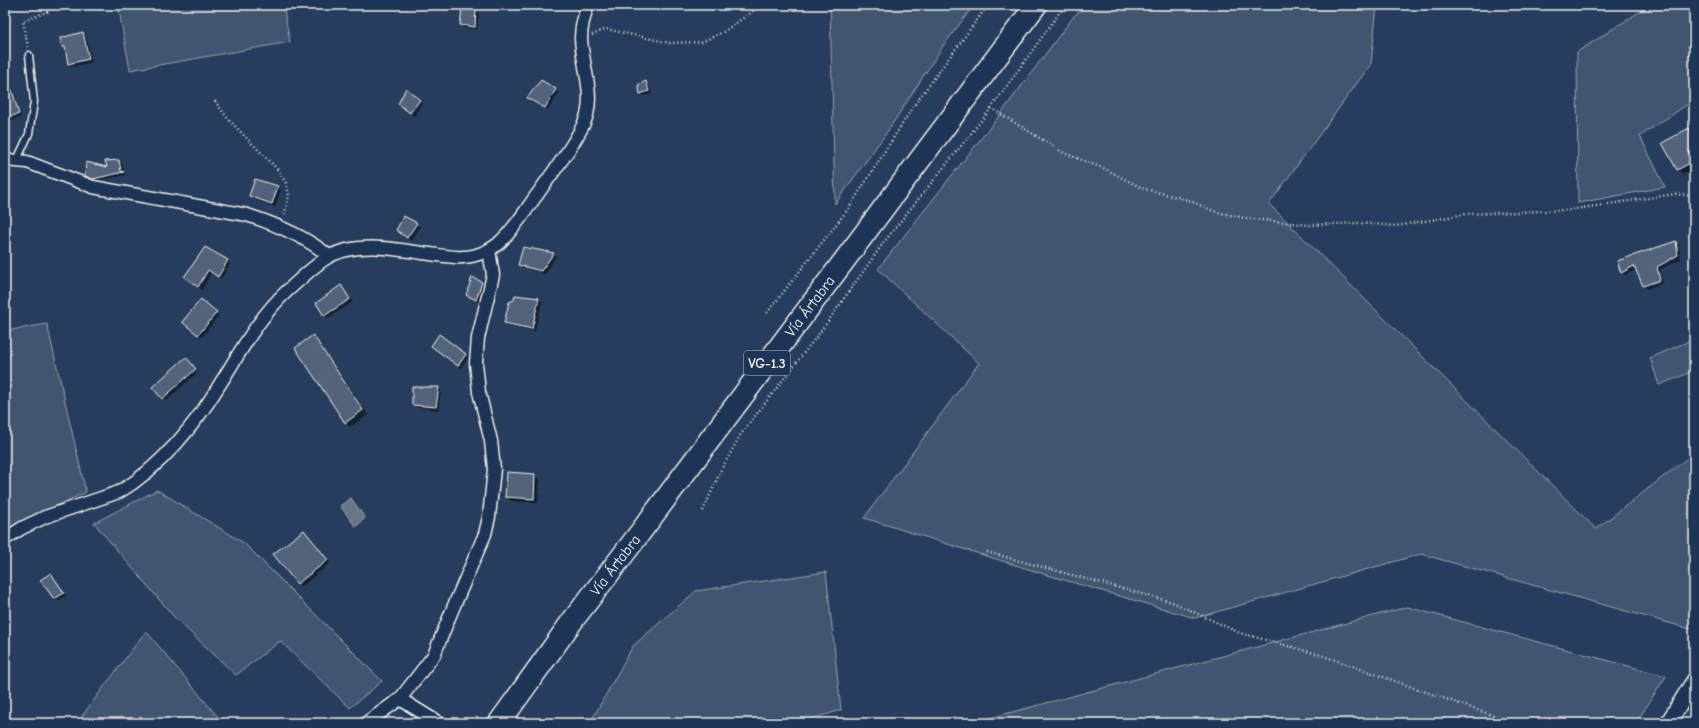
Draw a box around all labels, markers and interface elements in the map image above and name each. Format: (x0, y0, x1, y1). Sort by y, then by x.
street label: Vía Ártabra (781, 272, 839, 340)
road number: VG-1.3 (744, 351, 790, 375)
street label: Vía Ártabra (586, 531, 644, 599)

